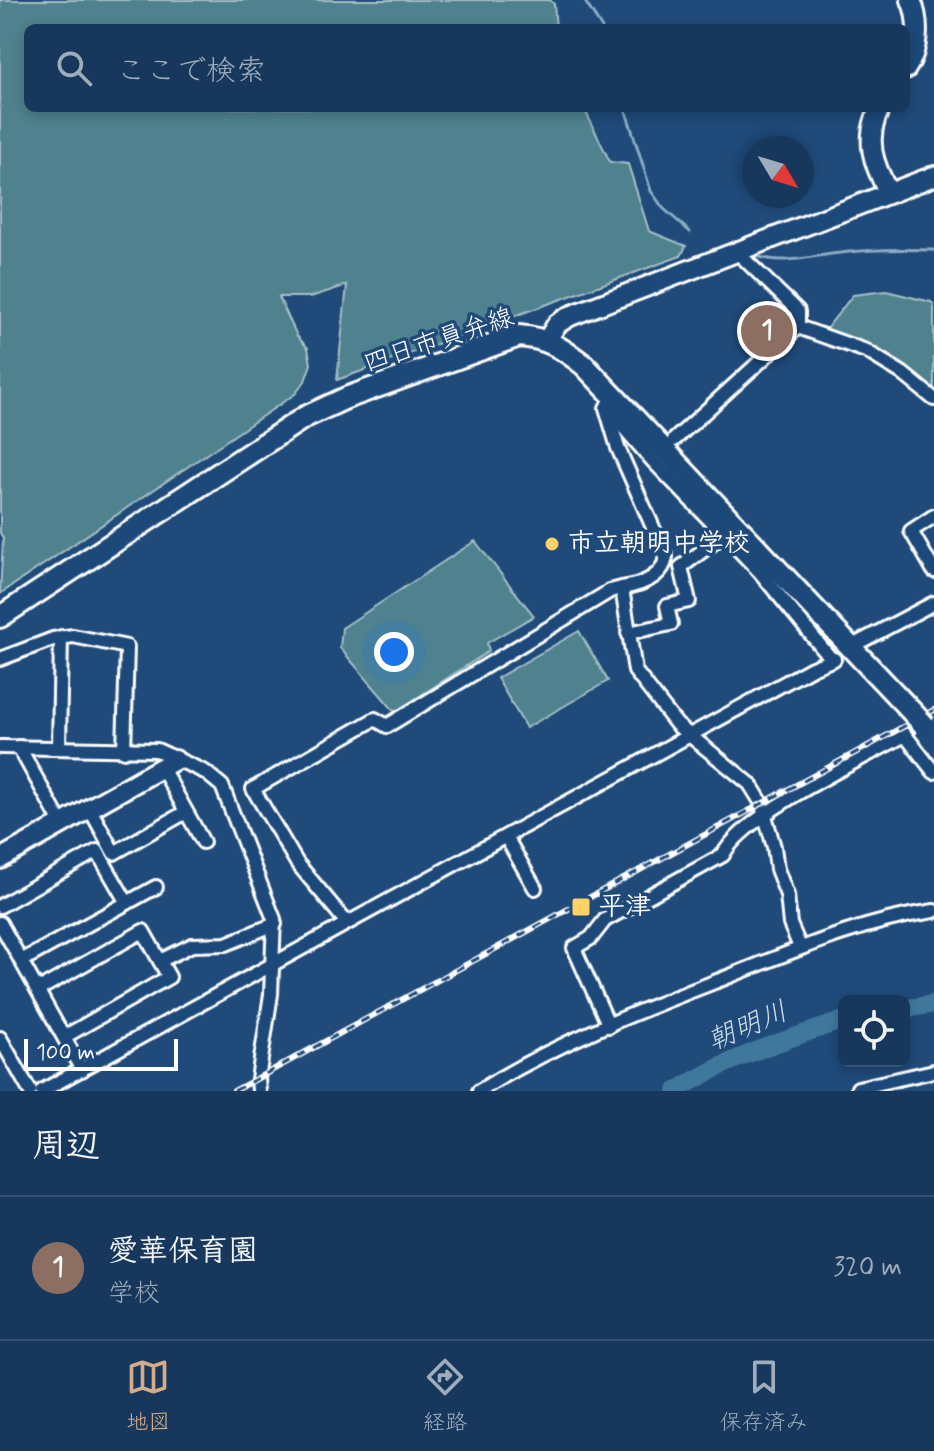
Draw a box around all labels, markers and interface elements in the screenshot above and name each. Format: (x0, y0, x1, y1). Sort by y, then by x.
search box (24, 24, 910, 112)
icon: search (52, 46, 96, 90)
text: ここで検索 (116, 52, 266, 91)
north arrow (742, 136, 814, 208)
street label: 四日市員弁線 (360, 301, 518, 381)
pin: 1 (741, 301, 793, 361)
place label: 市立朝明中学校 (568, 527, 750, 561)
marker: 市立朝明中学校 (543, 535, 561, 553)
your location (374, 632, 414, 672)
place label: 平津 (599, 890, 651, 924)
marker: 平津 (570, 896, 592, 918)
water label: 朝明川 (702, 994, 794, 1060)
map controls (838, 995, 910, 1067)
button: locate (838, 995, 910, 1067)
scale bar (24, 1035, 178, 1071)
text: 100 m (36, 1039, 95, 1067)
text: 周辺 (32, 1124, 100, 1169)
text: 愛華保育園 (108, 1232, 258, 1271)
text: 1 (52, 1251, 64, 1285)
text: 320 m (833, 1251, 902, 1285)
text: 学校 (108, 1277, 160, 1311)
tab: 地図 (126, 1355, 170, 1437)
tab: 経路 (423, 1355, 467, 1437)
tab: 保存済み (720, 1355, 808, 1437)

